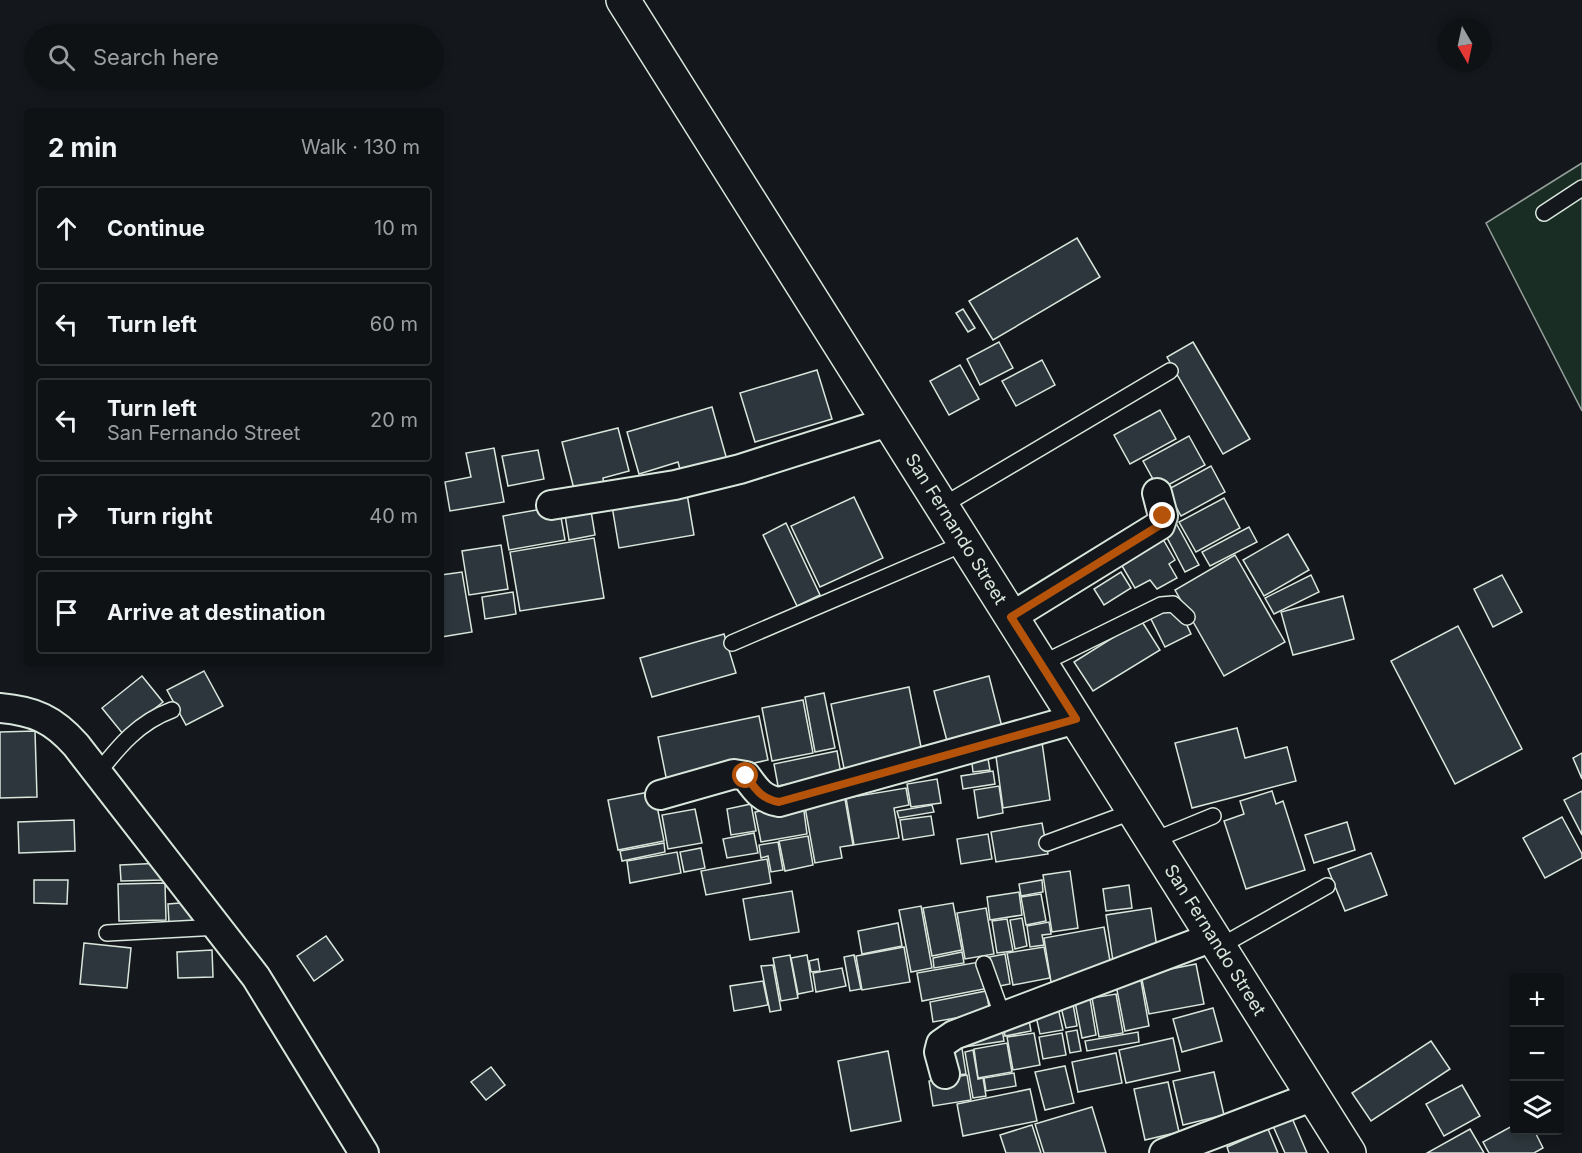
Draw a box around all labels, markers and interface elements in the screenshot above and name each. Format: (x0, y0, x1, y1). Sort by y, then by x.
north arrow (1438, 18, 1492, 72)
search box (24, 24, 444, 90)
icon: search (45, 41, 78, 74)
text: Search here (93, 44, 219, 70)
text: 2 min (48, 132, 118, 163)
text: Walk · 130 m (301, 135, 420, 159)
icon: ahead (50, 212, 83, 245)
text: Continue (107, 215, 205, 241)
text: 10 m (374, 216, 418, 240)
icon: left (50, 308, 83, 341)
text: Turn left (107, 311, 197, 337)
text: 60 m (370, 312, 418, 336)
text: Turn left (107, 395, 197, 421)
icon: left (50, 404, 83, 437)
text: 20 m (370, 408, 418, 432)
text: San Fernando Street (107, 421, 300, 445)
street label: San Fernando Street (901, 449, 1011, 608)
icon: right (50, 500, 83, 533)
route end (1149, 502, 1175, 528)
text: Turn right (107, 503, 213, 529)
text: 40 m (369, 504, 418, 528)
icon: arrive (50, 596, 83, 629)
text: Arrive at destination (107, 599, 326, 625)
route start (732, 762, 758, 788)
street label: San Fernando Street (1160, 860, 1270, 1019)
map controls (1510, 973, 1564, 1135)
button: + (1510, 973, 1564, 1027)
button: − (1510, 1027, 1564, 1081)
button: layers (1510, 1081, 1564, 1135)

